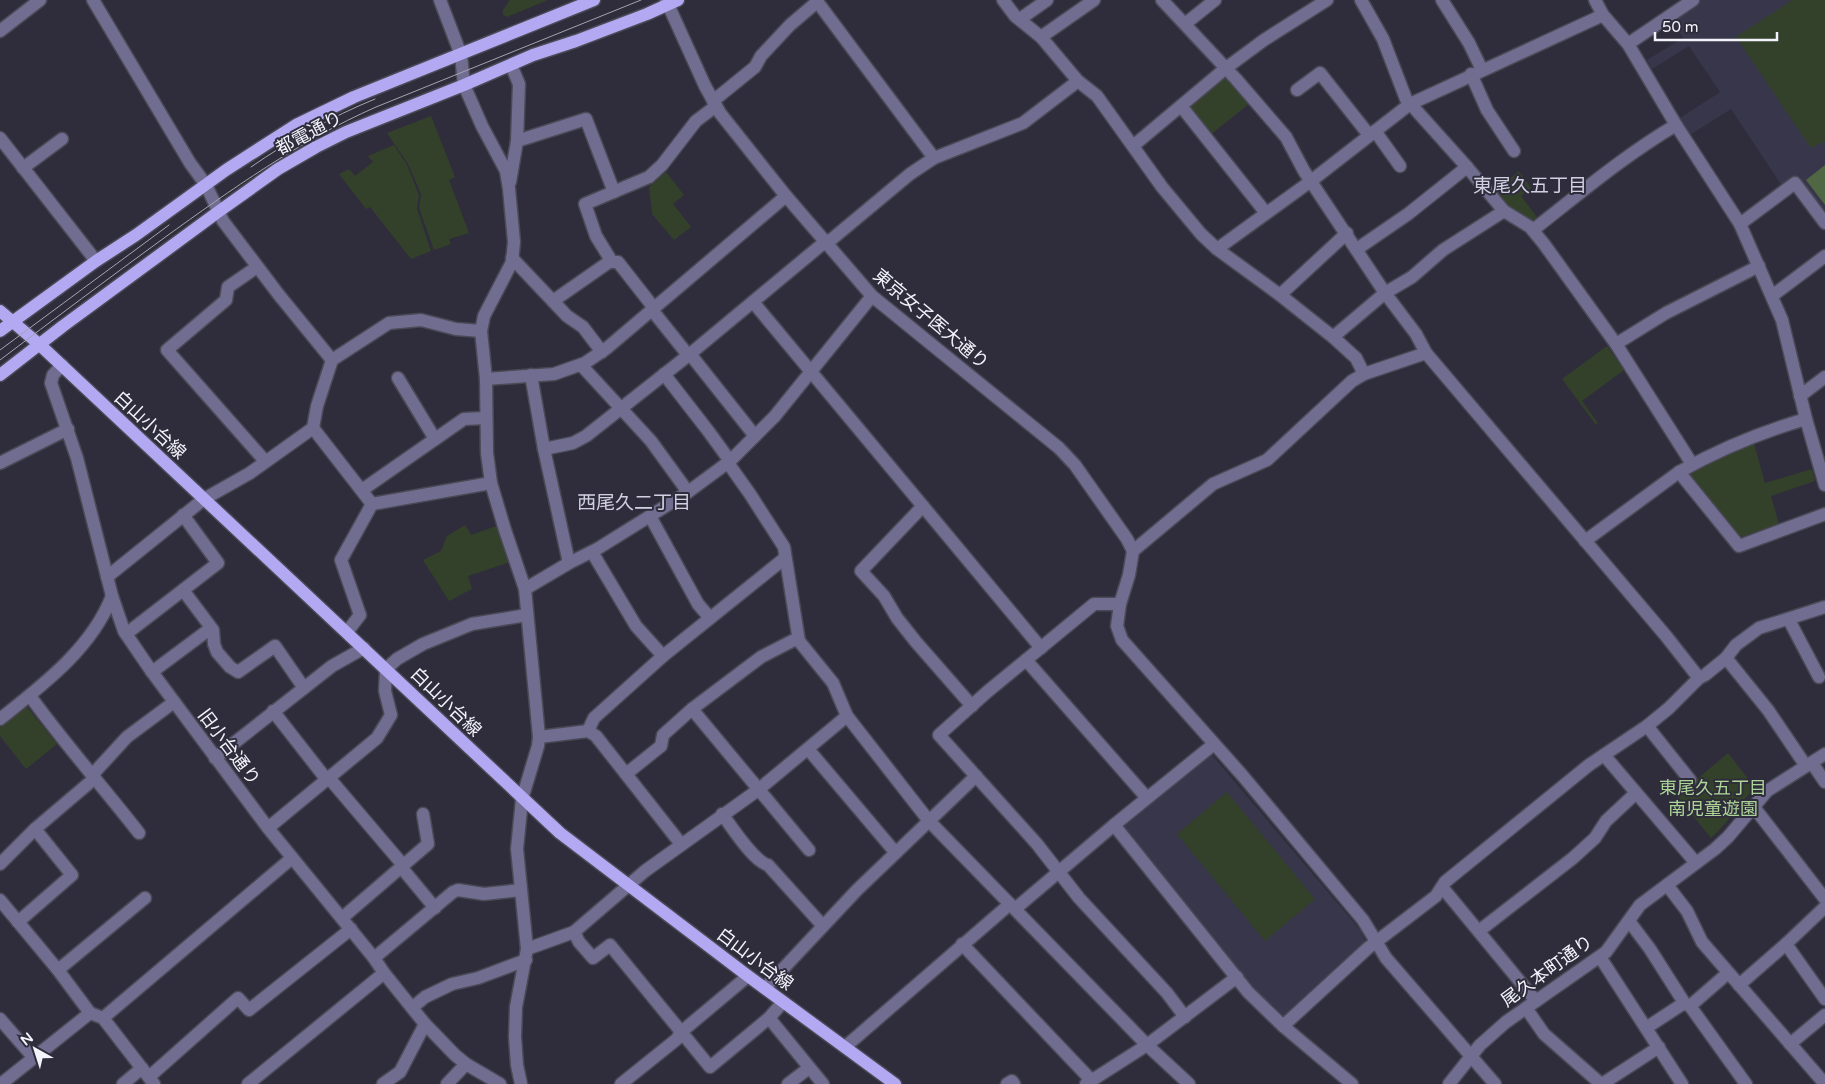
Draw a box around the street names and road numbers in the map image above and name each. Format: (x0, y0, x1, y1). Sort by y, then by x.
street label: 都電通り (272, 106, 346, 160)
street label: 東京女子医大通り (869, 264, 993, 374)
street label: 白山小台線 (110, 386, 190, 464)
street label: 白山小台線 (406, 663, 486, 741)
street label: 旧小台通り (193, 704, 265, 790)
street label: 白山小台線 (712, 923, 798, 995)
street label: 尾久本町通り (1497, 930, 1597, 1012)

